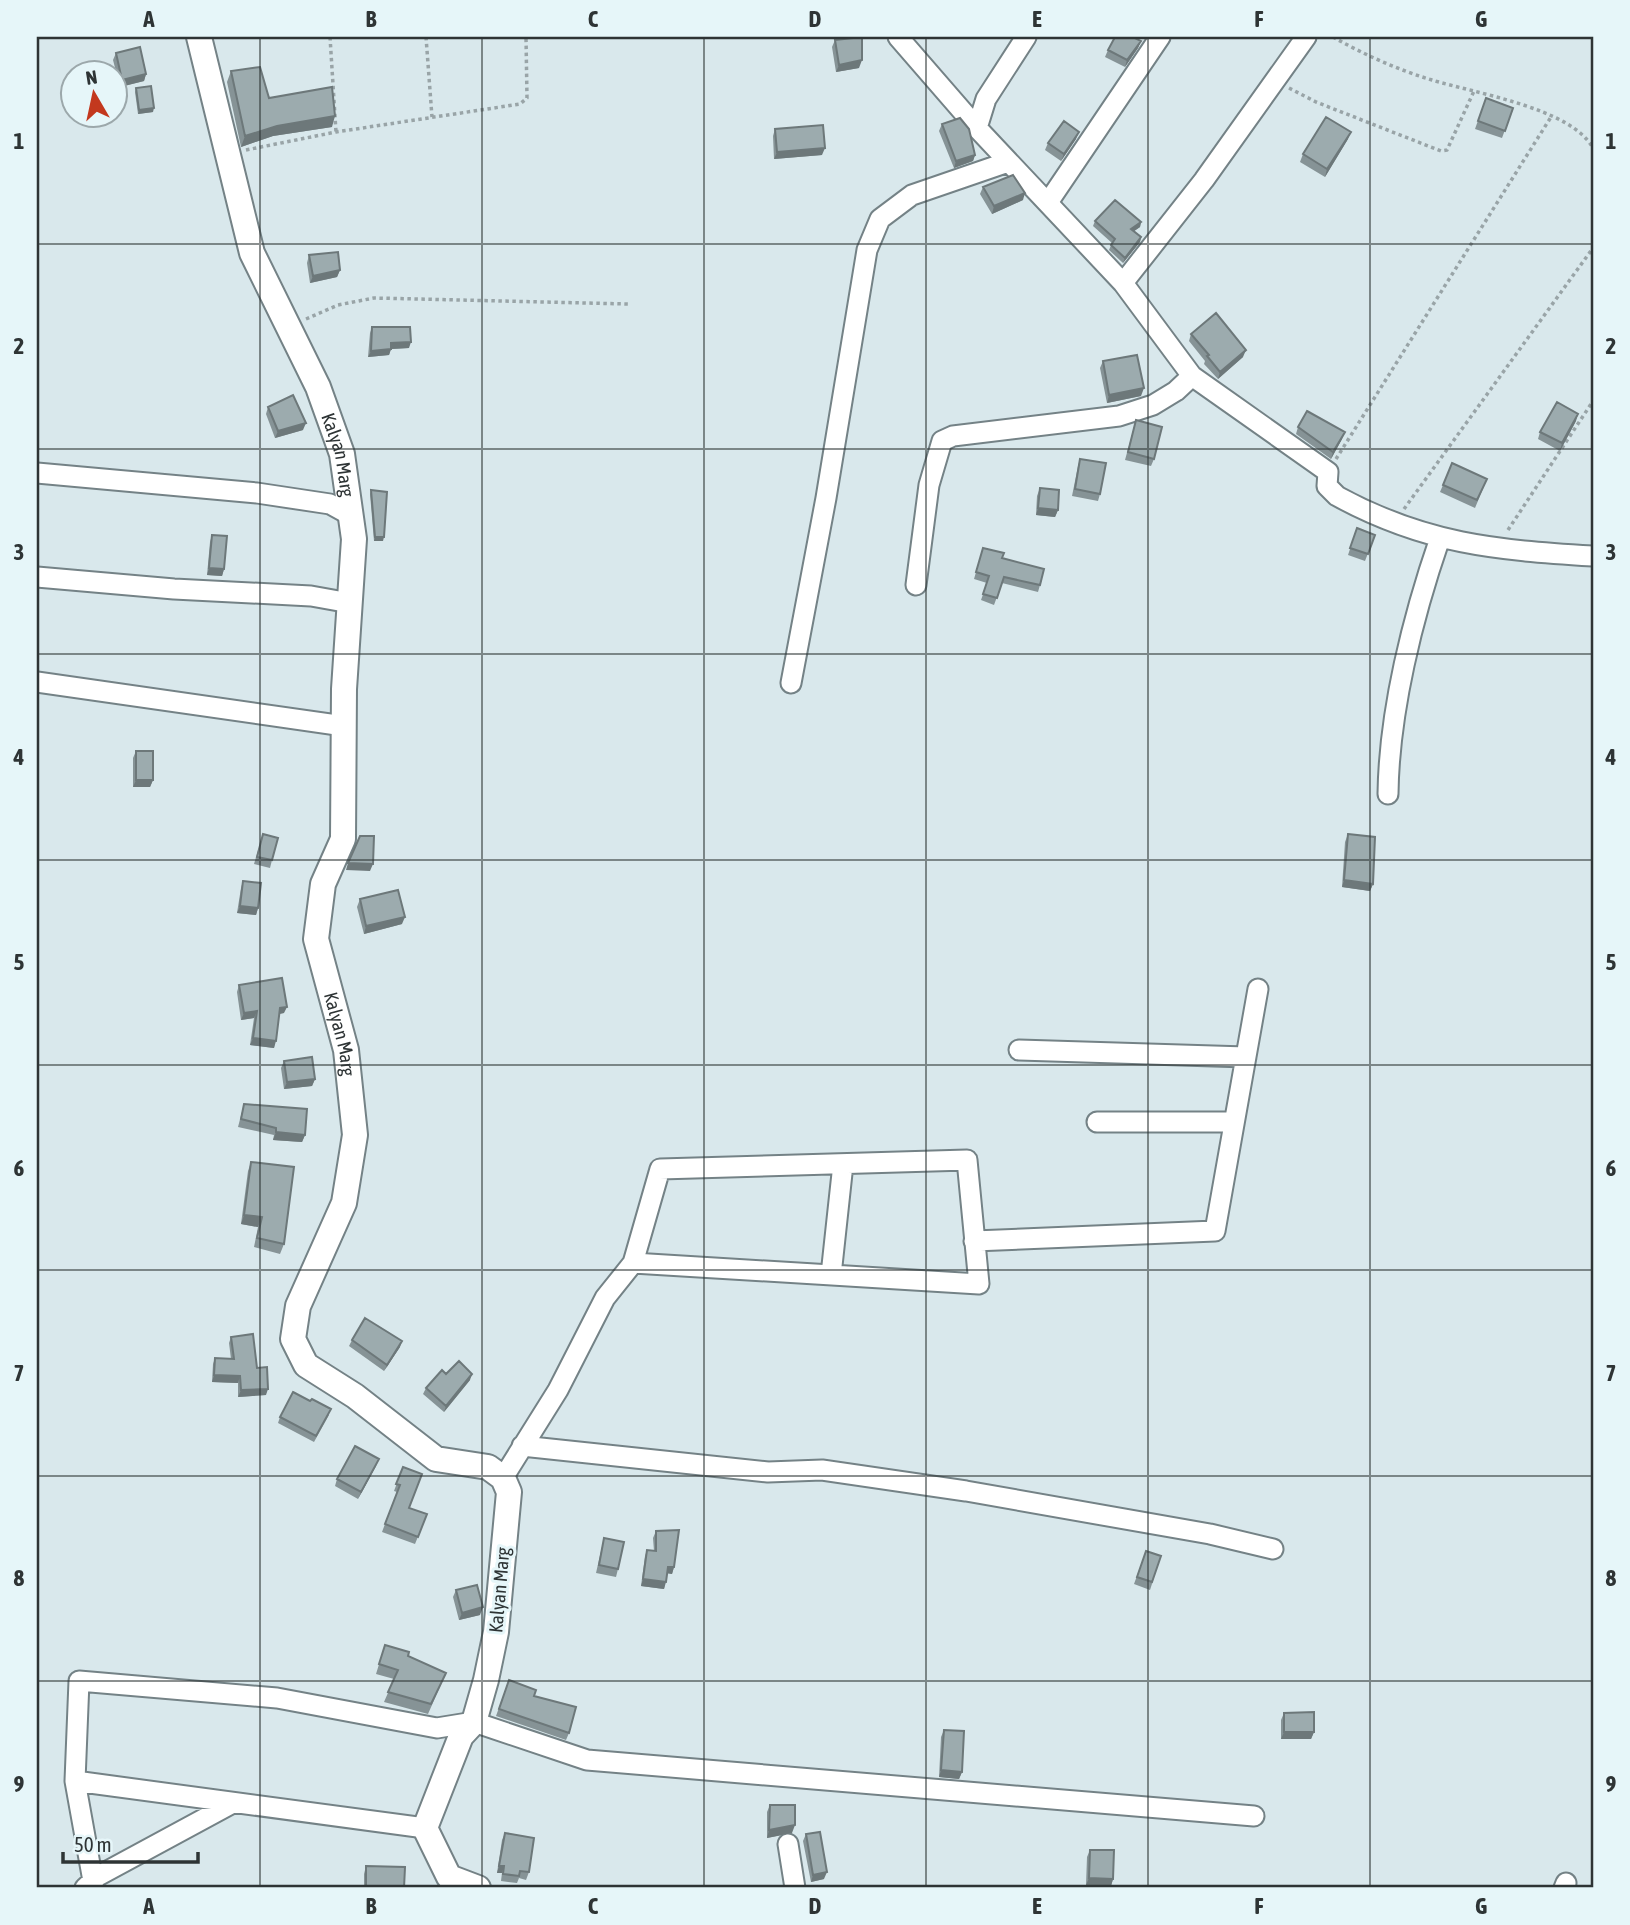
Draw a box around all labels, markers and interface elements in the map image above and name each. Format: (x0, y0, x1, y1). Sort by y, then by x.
text: A (142, 6, 155, 32)
text: B (366, 6, 377, 32)
text: C (588, 6, 599, 32)
text: D (809, 6, 822, 32)
text: E (1032, 6, 1042, 32)
text: F (1254, 6, 1264, 32)
text: G (1475, 6, 1487, 32)
north arrow (60, 60, 130, 130)
text: N (84, 65, 99, 89)
text: 1 (14, 128, 25, 154)
text: 1 (1606, 128, 1617, 154)
text: 2 (14, 333, 24, 359)
text: 2 (1606, 333, 1616, 359)
street label: Kalyan Marg (317, 410, 359, 499)
text: 3 (14, 539, 24, 565)
text: 3 (1606, 539, 1616, 565)
text: 4 (13, 744, 25, 770)
text: 4 (1605, 744, 1617, 770)
text: 5 (14, 949, 25, 975)
text: 5 (1606, 949, 1617, 975)
street label: Kalyan Marg (320, 990, 360, 1078)
text: 6 (14, 1155, 25, 1181)
text: 6 (1606, 1155, 1617, 1181)
text: 7 (14, 1360, 24, 1386)
text: 7 (1606, 1360, 1616, 1386)
street label: Kalyan Marg (484, 1546, 514, 1634)
text: 8 (14, 1565, 25, 1591)
text: 8 (1606, 1565, 1617, 1591)
text: 9 (14, 1771, 25, 1797)
text: 9 (1606, 1771, 1617, 1797)
scale bar (63, 1820, 198, 1864)
text: 50 m (74, 1832, 112, 1856)
text: A (142, 1893, 155, 1919)
text: B (366, 1893, 377, 1919)
text: C (588, 1893, 599, 1919)
text: D (809, 1893, 822, 1919)
text: E (1032, 1893, 1042, 1919)
text: F (1254, 1893, 1264, 1919)
text: G (1475, 1893, 1487, 1919)

